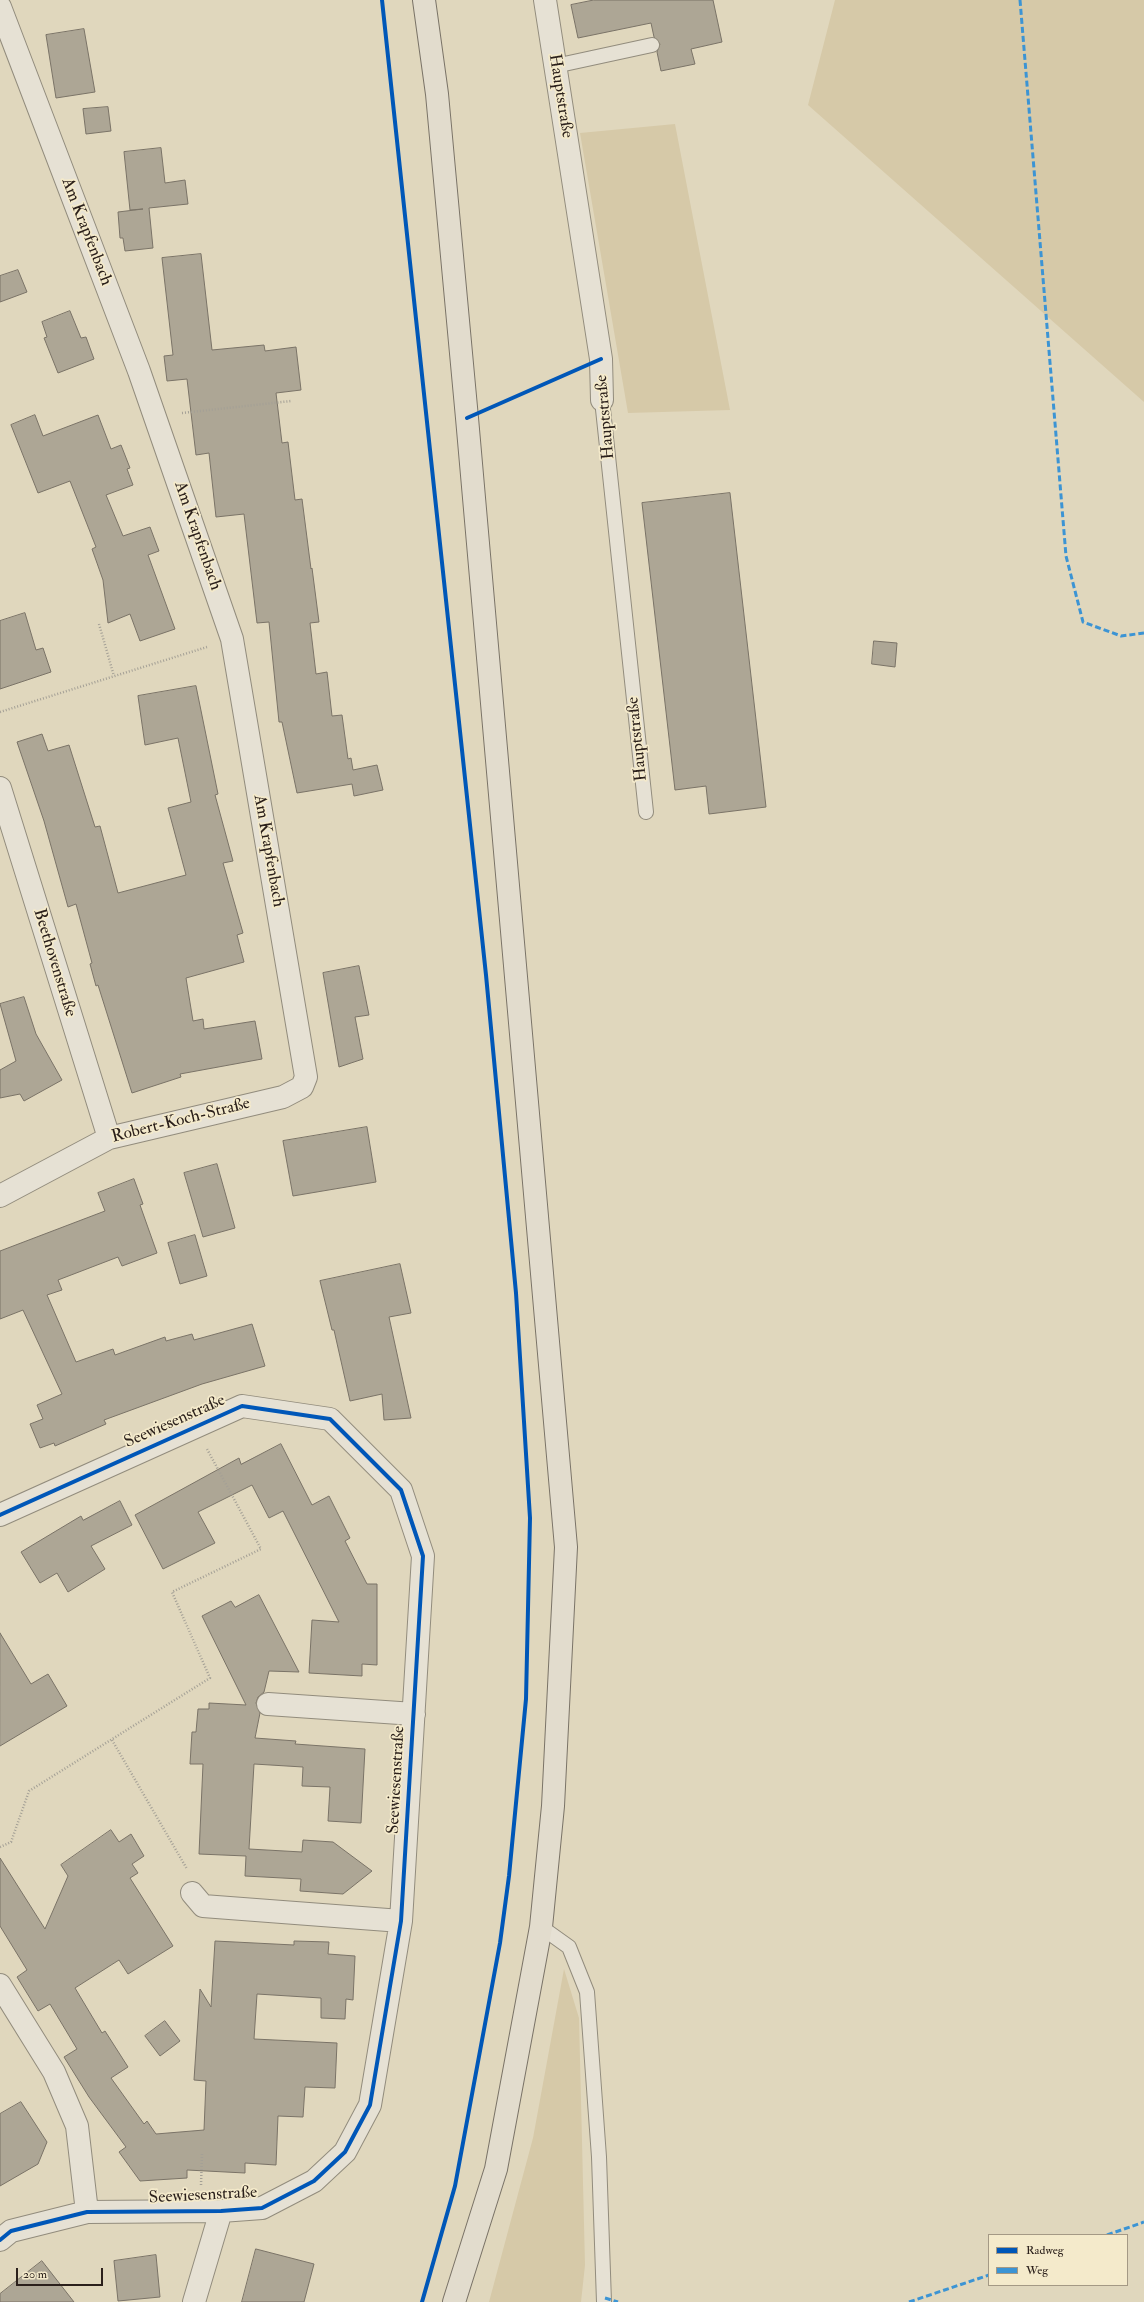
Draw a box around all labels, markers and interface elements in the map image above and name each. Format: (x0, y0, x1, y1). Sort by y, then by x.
street label: Hauptstraße (543, 53, 577, 139)
street label: Am Krapfenbach (56, 175, 116, 289)
street label: Hauptstraße (592, 374, 620, 460)
street label: Am Krapfenbach (169, 479, 225, 593)
street label: Hauptstraße (623, 696, 653, 782)
street label: Am Krapfenbach (248, 793, 288, 909)
street label: Beethovenstraße (28, 907, 80, 1019)
street label: Robert-Koch-Straße (110, 1094, 252, 1148)
street label: Seewiesenstraße (121, 1391, 229, 1453)
street label: Seewiesenstraße (384, 1725, 410, 1835)
street label: Seewiesenstraße (148, 2183, 258, 2209)
legend (988, 2234, 1128, 2286)
text: Radweg (1026, 2243, 1064, 2258)
scale bar (18, 2260, 105, 2286)
text: Weg (1026, 2263, 1048, 2278)
text: 20 m (23, 2267, 47, 2282)

